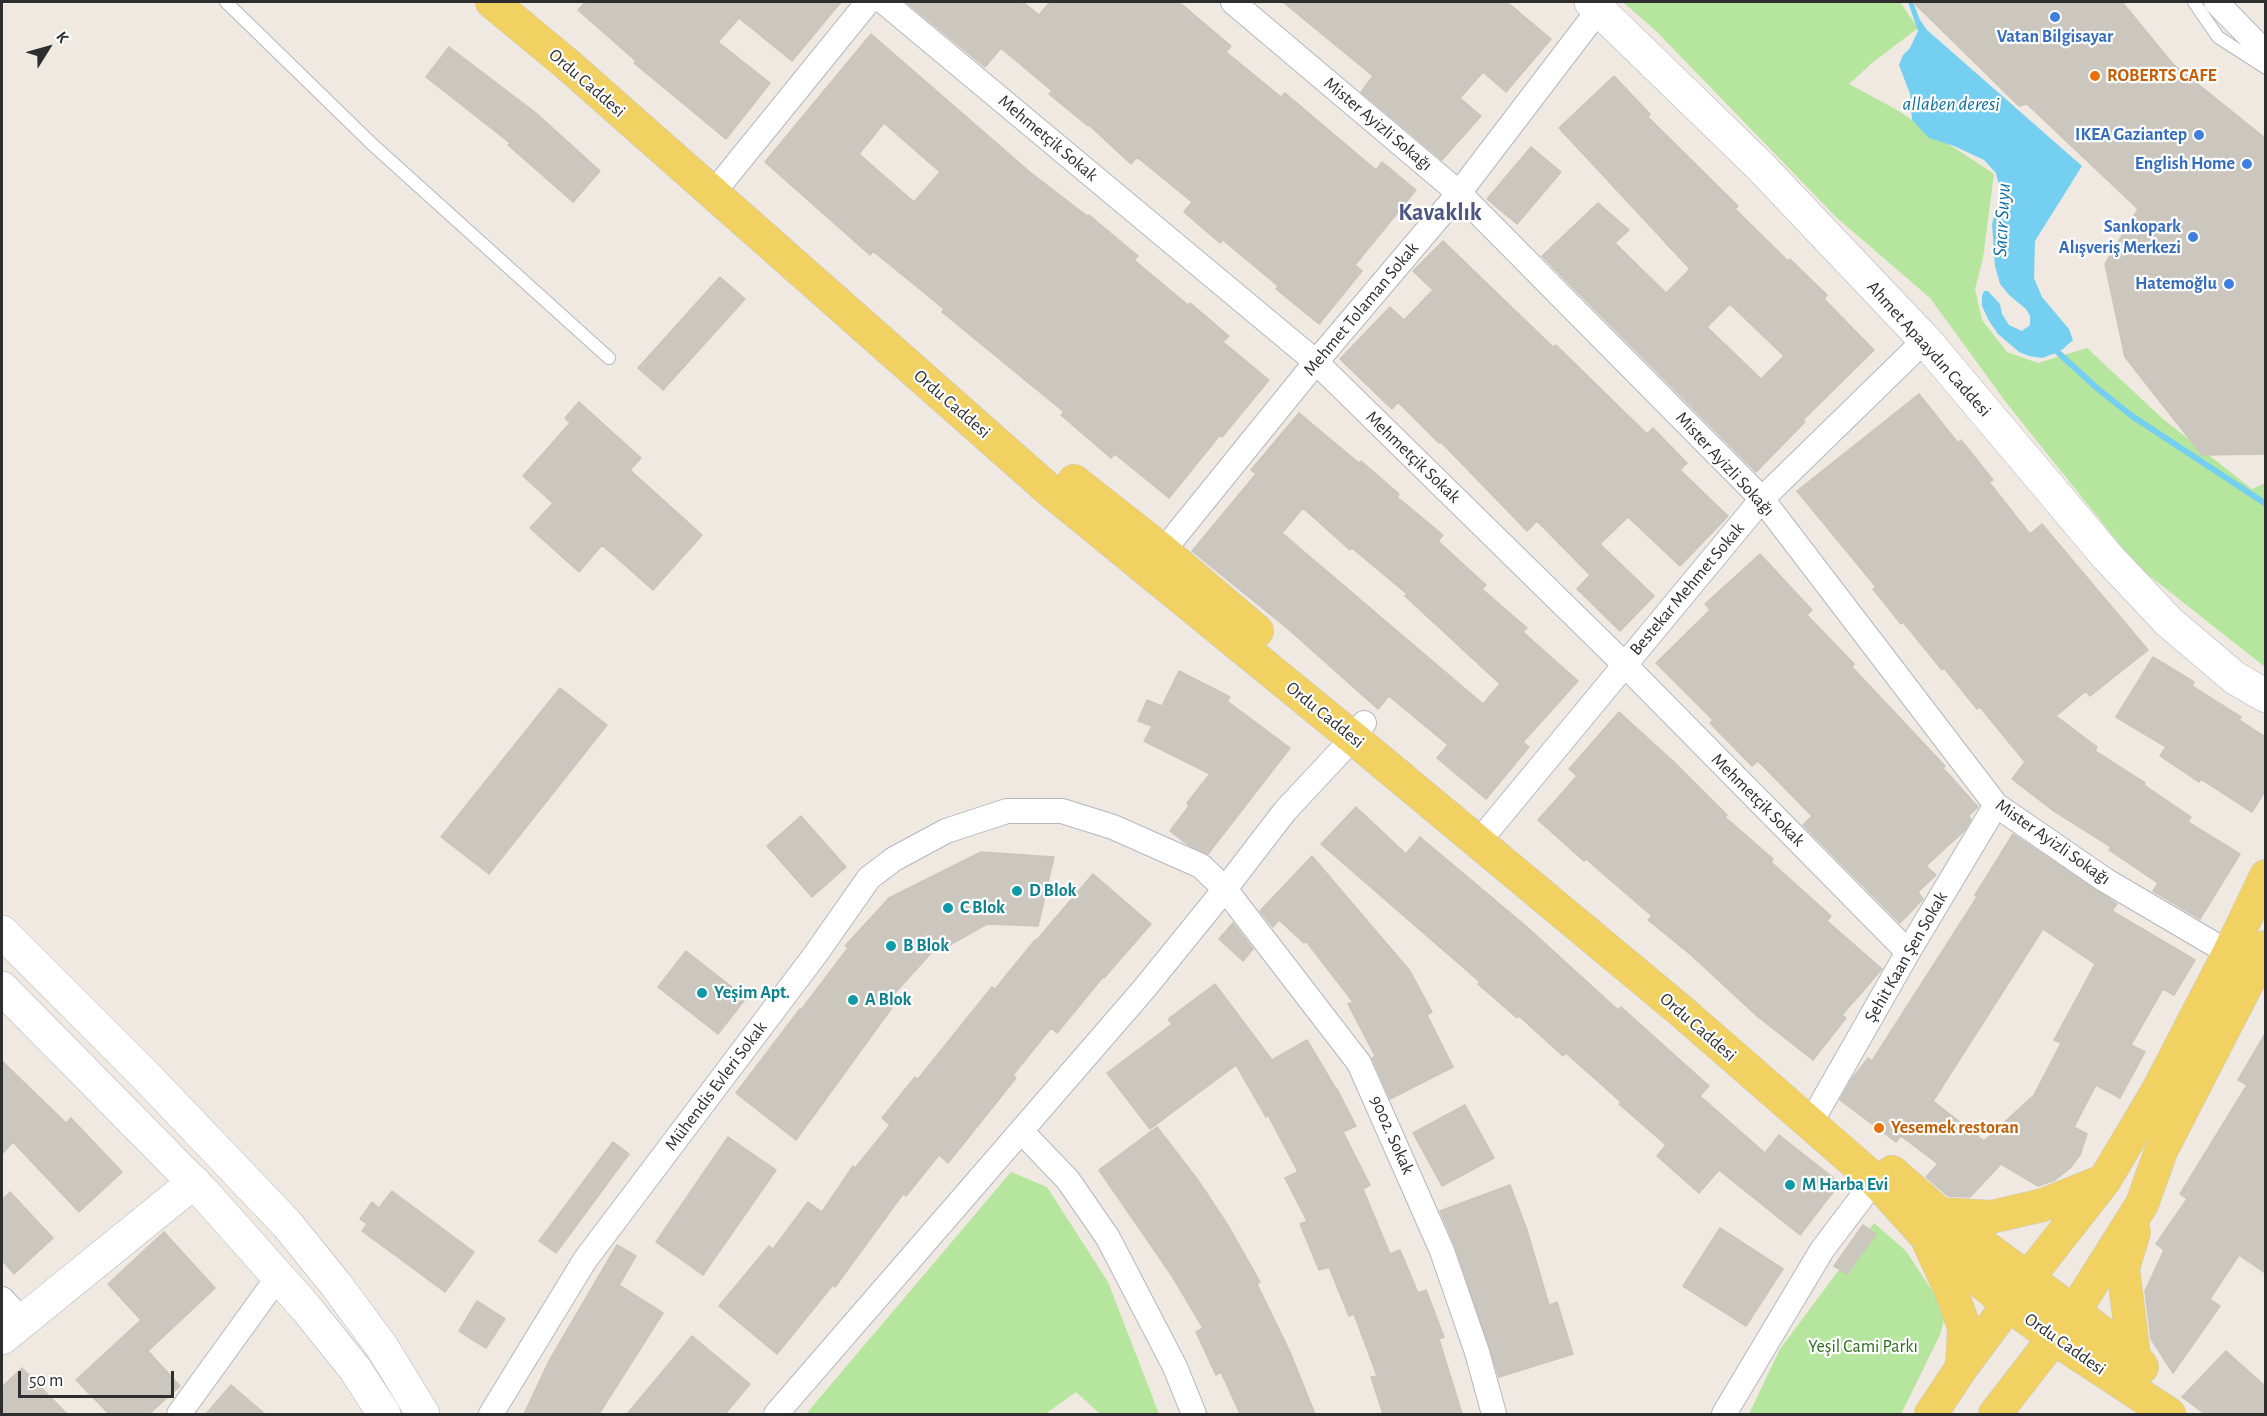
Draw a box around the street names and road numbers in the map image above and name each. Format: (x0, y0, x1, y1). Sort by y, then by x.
street label: Ordu Caddesi (544, 44, 630, 122)
street label: Mister Ayizli Sokağı (1319, 72, 1437, 176)
street label: Mehmetçik Sokak (994, 90, 1102, 186)
street label: Mehmet Tolaman Sokak (1299, 238, 1423, 380)
street label: Ahmet Apaaydın Caddesi (1862, 277, 1996, 421)
street label: Ordu Caddesi (909, 365, 995, 443)
street label: Mehmetçik Sokak (1361, 406, 1465, 508)
street label: Mister Ayizli Sokağı (1671, 407, 1779, 521)
street label: Bestekar Mehmet Sokak (1625, 518, 1749, 660)
street label: Ordu Caddesi (1282, 677, 1368, 753)
street label: Mehmetçik Sokak (1707, 749, 1809, 851)
street label: Mister Ayizli Sokağı (1991, 794, 2115, 890)
street label: Şehit Kaan Şen Sokak (1860, 888, 1952, 1026)
street label: Ordu Caddesi (1655, 988, 1741, 1066)
street label: Mühendis Evleri Sokak (660, 1017, 772, 1155)
street label: 9002. Sokak (1365, 1092, 1419, 1178)
street label: Ordu Caddesi (2020, 1308, 2110, 1380)

